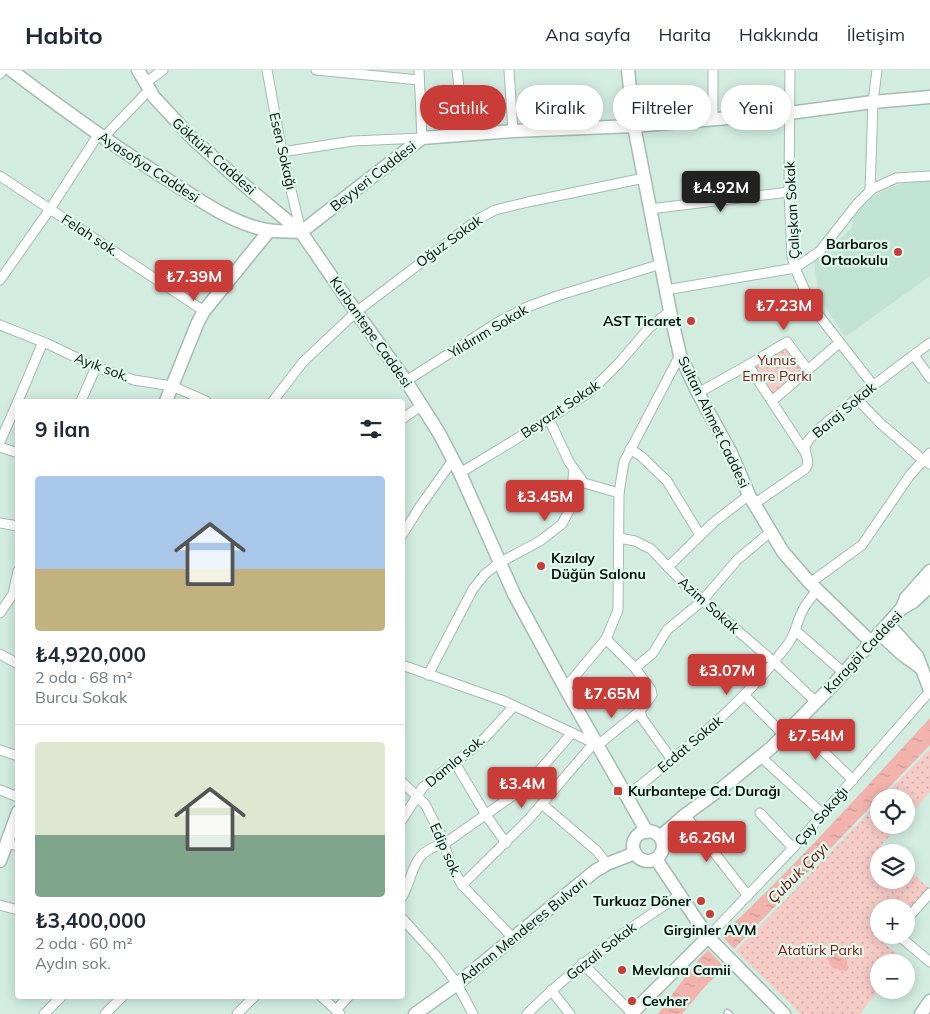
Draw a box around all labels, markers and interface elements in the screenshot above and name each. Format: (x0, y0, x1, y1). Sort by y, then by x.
text: Habito (25, 20, 103, 50)
text: Ana sayfa (545, 23, 631, 46)
text: Harita (659, 23, 711, 46)
text: Hakkında (739, 23, 819, 46)
text: İletişim (847, 23, 905, 46)
chip: Satılık (420, 85, 506, 130)
chip: Kiralık (516, 85, 603, 130)
chip: Filtreler (613, 85, 711, 130)
chip: Yeni (721, 85, 791, 130)
street label: Esen Sokağı (265, 111, 301, 191)
street label: Göktürk Caddesi (168, 114, 260, 198)
street label: Ayasofya Caddesi (95, 128, 203, 206)
street label: Beyyeri Caddesi (326, 137, 420, 215)
street label: Çalışkan Sokak (780, 160, 804, 260)
pin: ₺4.92M (680, 170, 762, 213)
text: ₺4.92M (693, 177, 749, 197)
street label: Felah sok. (58, 210, 122, 260)
street label: Oğuz Sokak (412, 210, 486, 271)
place label: Barbaros Ortaokulu (821, 235, 888, 269)
marker: Barbaros Ortaokulu (892, 246, 904, 258)
pin: ₺7.39M (153, 260, 235, 302)
text: ₺7.39M (166, 266, 222, 286)
street label: Kurbantepe Caddesi (326, 273, 416, 391)
pin: ₺7.23M (743, 288, 825, 331)
text: ₺7.23M (756, 295, 812, 315)
street label: Yıldırım Sokak (444, 300, 532, 362)
place label: AST Ticaret (603, 312, 682, 330)
marker: AST Ticaret (685, 315, 697, 327)
street label: Ayık sok. (72, 348, 132, 386)
park label: Yunus Emre Parkı (742, 351, 812, 385)
street label: Sultan Ahmet Caddesi (674, 353, 754, 491)
street label: Beyazıt Sokak (517, 376, 604, 442)
street label: Baraj Sokak (808, 378, 880, 442)
icon: filters (357, 415, 385, 443)
text: 9 ilan (35, 416, 90, 442)
pin: ₺3.45M (504, 480, 586, 522)
text: ₺3.45M (517, 486, 573, 506)
icon: home (165, 509, 255, 599)
place label: Kızılay Düğün Salonu (551, 549, 646, 583)
marker: Kızılay Düğün Salonu (535, 560, 547, 572)
street label: Azim Sokak (675, 573, 744, 638)
street label: Karagöl Caddesi (820, 607, 906, 697)
text: ₺4,920,000 (35, 641, 146, 667)
pin: ₺3.07M (686, 654, 768, 696)
text: ₺3.07M (699, 660, 755, 680)
text: 2 oda · 68 m² (35, 667, 133, 687)
pin: ₺7.65M (571, 676, 653, 719)
text: ₺7.65M (584, 683, 640, 703)
text: Burcu Sokak (35, 687, 127, 707)
street label: Ecdat Sokak (654, 711, 727, 777)
pin: ₺7.54M (775, 718, 857, 761)
text: ₺7.54M (788, 725, 844, 745)
street label: Damla sok. (422, 731, 488, 791)
pin: ₺3.4M (487, 766, 557, 809)
text: ₺3.4M (499, 773, 545, 793)
icon: home (165, 774, 255, 864)
place label: Kurbantepe Cd. Durağı (628, 782, 781, 800)
street label: Çay Sokağı (790, 783, 852, 849)
marker: Kurbantepe Cd. Durağı (612, 785, 624, 797)
map controls (870, 789, 915, 999)
button: locate (870, 789, 915, 834)
street label: Edip sok. (426, 820, 466, 880)
pin: ₺6.26M (666, 820, 748, 863)
text: ₺6.26M (679, 827, 735, 847)
water label: Çubuk Çayı (763, 838, 832, 907)
button: layers (870, 844, 915, 889)
street label: Adnan Menderes Bulvarı (455, 873, 591, 987)
place label: Turkuaz Döner (593, 892, 691, 910)
marker: Turkuaz Döner (695, 895, 707, 907)
button: + (870, 899, 915, 944)
text: ₺3,400,000 (35, 907, 146, 933)
marker: Girginler AVM (704, 908, 716, 920)
street label: Gazali Sokak (562, 918, 640, 984)
place label: Girginler AVM (664, 921, 756, 939)
text: 2 oda · 60 m² (35, 933, 133, 953)
park label: Atatürk Parkı (777, 941, 863, 959)
text: Aydın sok. (35, 953, 111, 973)
button: − (870, 954, 915, 999)
place label: Mevlana Camii (632, 961, 731, 979)
marker: Mevlana Camii (616, 964, 628, 976)
place label: Cevher (642, 992, 688, 1010)
marker: Cevher (626, 995, 638, 1007)

